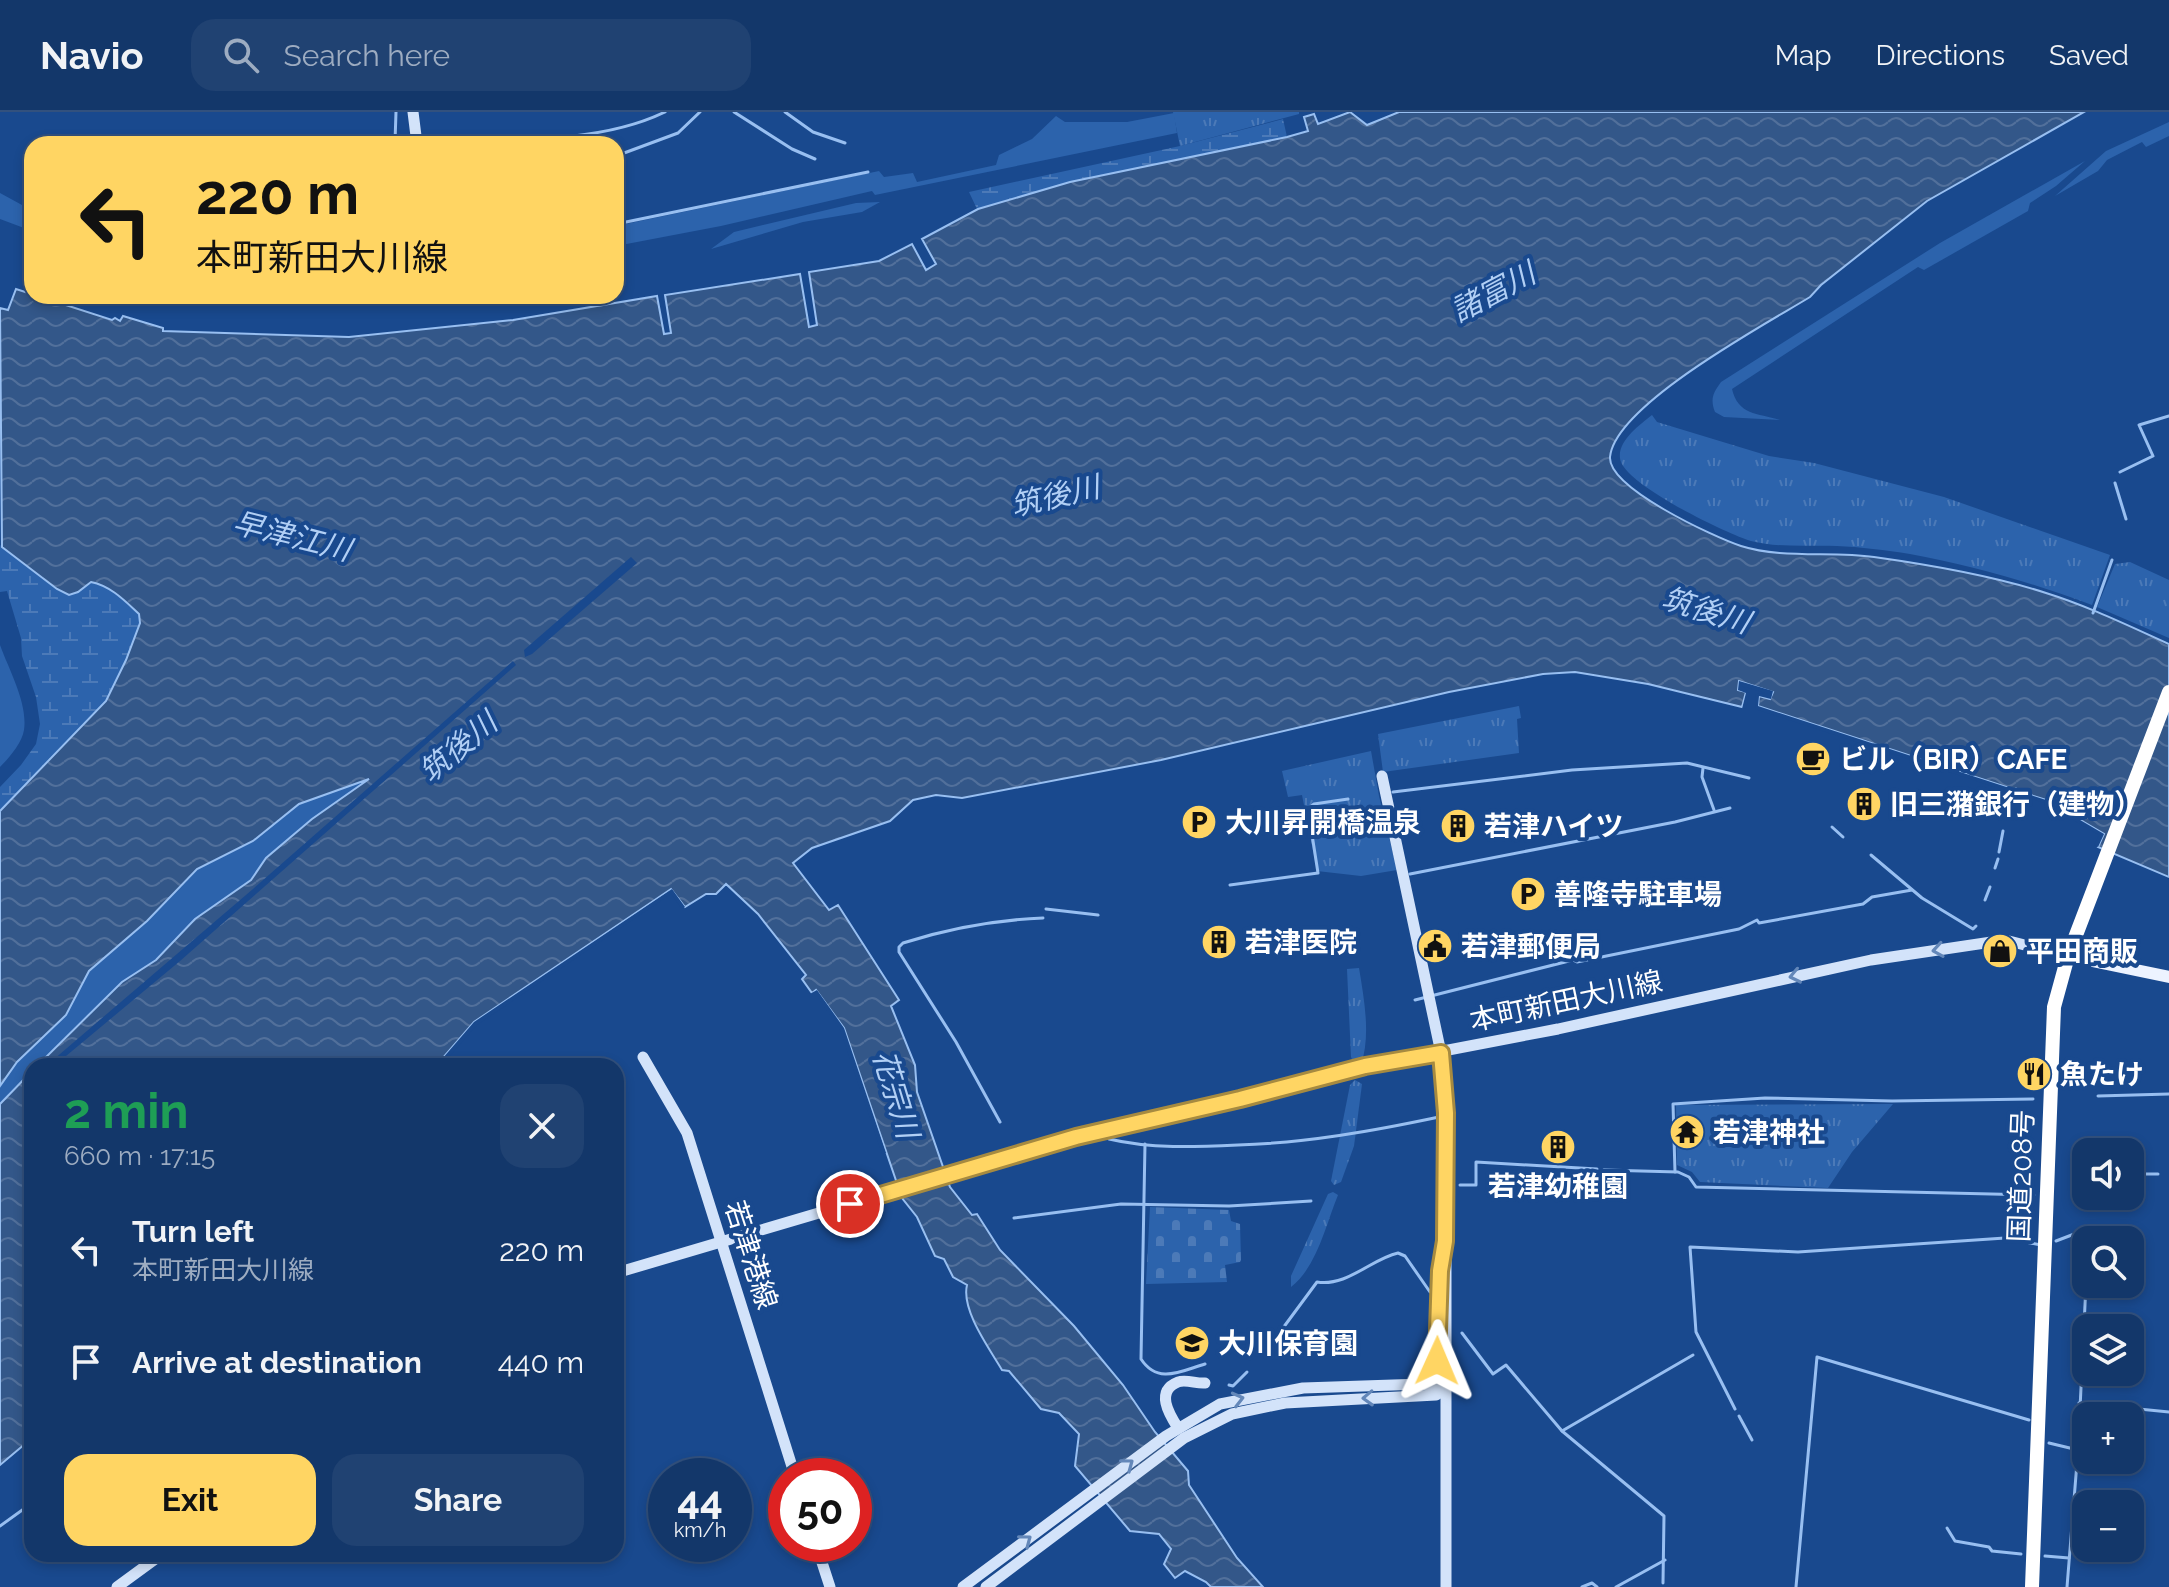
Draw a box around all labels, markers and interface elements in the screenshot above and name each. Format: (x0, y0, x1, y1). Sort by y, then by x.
search box (191, 19, 751, 91)
text: Navio (40, 33, 143, 78)
icon: search (219, 33, 263, 77)
text: Search here (283, 38, 450, 73)
text: Map (1775, 39, 1832, 72)
text: Directions (1876, 39, 2005, 72)
text: Saved (2049, 39, 2129, 72)
text: 220 m (196, 161, 359, 227)
icon: left (64, 168, 168, 272)
text: 本町新田大川線 (196, 236, 448, 278)
water label: 諸富川 (1445, 254, 1544, 329)
water label: 筑後川 (1007, 468, 1106, 523)
water label: 早津江川 (230, 505, 357, 568)
water label: 筑後川 (1658, 580, 1757, 641)
water label: 筑後川 (412, 703, 506, 789)
cafe icon: ビル（BIR）CAFE (1794, 740, 1832, 778)
place label: ビル（BIR）CAFE (1839, 743, 2067, 776)
building icon: 旧三潴銀行（建物） (1845, 785, 1883, 823)
place label: 旧三潴銀行（建物） (1890, 788, 2142, 821)
parking icon: 大川昇開橋温泉 (1180, 803, 1218, 841)
place label: 大川昇開橋温泉 (1225, 806, 1421, 839)
building icon: 若津ハイツ (1439, 807, 1477, 845)
place label: 若津ハイツ (1484, 810, 1623, 843)
parking icon: 善隆寺駐車場 (1509, 875, 1547, 913)
place label: 善隆寺駐車場 (1554, 878, 1722, 911)
building icon: 若津医院 (1200, 923, 1238, 961)
place label: 若津医院 (1245, 926, 1357, 959)
public building icon: 若津郵便局 (1416, 927, 1454, 965)
place label: 若津郵便局 (1461, 930, 1601, 963)
shop icon: 平田商販 (1981, 932, 2019, 970)
place label: 平田商販 (2026, 935, 2138, 968)
one-way arrow (1931, 941, 1945, 958)
street label: 本町新田大川線 (1467, 964, 1665, 1038)
one-way arrow (1788, 967, 1802, 984)
water label: 花宗川 (866, 1046, 927, 1145)
restaurant icon: 魚たけ (2015, 1055, 2053, 1093)
place label: 魚たけ (2060, 1058, 2144, 1091)
text: 2 min (64, 1083, 189, 1139)
button: close (500, 1084, 584, 1168)
street label: 国道208号 (2002, 1109, 2040, 1243)
temple icon: 若津神社 (1668, 1113, 1706, 1151)
place label: 若津神社 (1713, 1116, 1825, 1149)
building icon: 若津幼稚園 (1539, 1128, 1577, 1166)
map controls (2072, 1138, 2144, 1562)
button: sound (2072, 1138, 2144, 1210)
text: 660 m · 17:15 (64, 1141, 215, 1171)
pin (816, 1170, 884, 1238)
place label: 若津幼稚園 (1488, 1170, 1628, 1203)
icon: arrive (828, 1182, 872, 1226)
street label: 若津港線 (718, 1197, 784, 1313)
text: Turn left (132, 1214, 254, 1249)
button: search (2072, 1226, 2144, 1298)
icon: left (64, 1228, 108, 1272)
text: 220 m (499, 1233, 584, 1268)
text: 本町新田大川線 (132, 1255, 314, 1285)
button: layers (2072, 1314, 2144, 1386)
position arrow (1395, 1319, 1479, 1403)
school or university icon: 大川保育園 (1173, 1324, 1211, 1362)
place label: 大川保育園 (1218, 1327, 1358, 1360)
icon: arrive (64, 1340, 108, 1384)
text: Arrive at destination (132, 1345, 422, 1380)
text: 440 m (498, 1345, 584, 1380)
one-way arrow (1361, 1389, 1374, 1406)
one-way arrow (1230, 1392, 1244, 1409)
button: + (2072, 1402, 2144, 1474)
button: Exit (64, 1454, 316, 1546)
button: Share (332, 1454, 584, 1546)
speed limit sign: 50 (768, 1458, 872, 1562)
one-way arrow (1120, 1459, 1134, 1473)
text: 44 (677, 1476, 723, 1523)
button: − (2072, 1490, 2144, 1562)
text: km/h (674, 1518, 726, 1542)
one-way arrow (1017, 1536, 1031, 1550)

